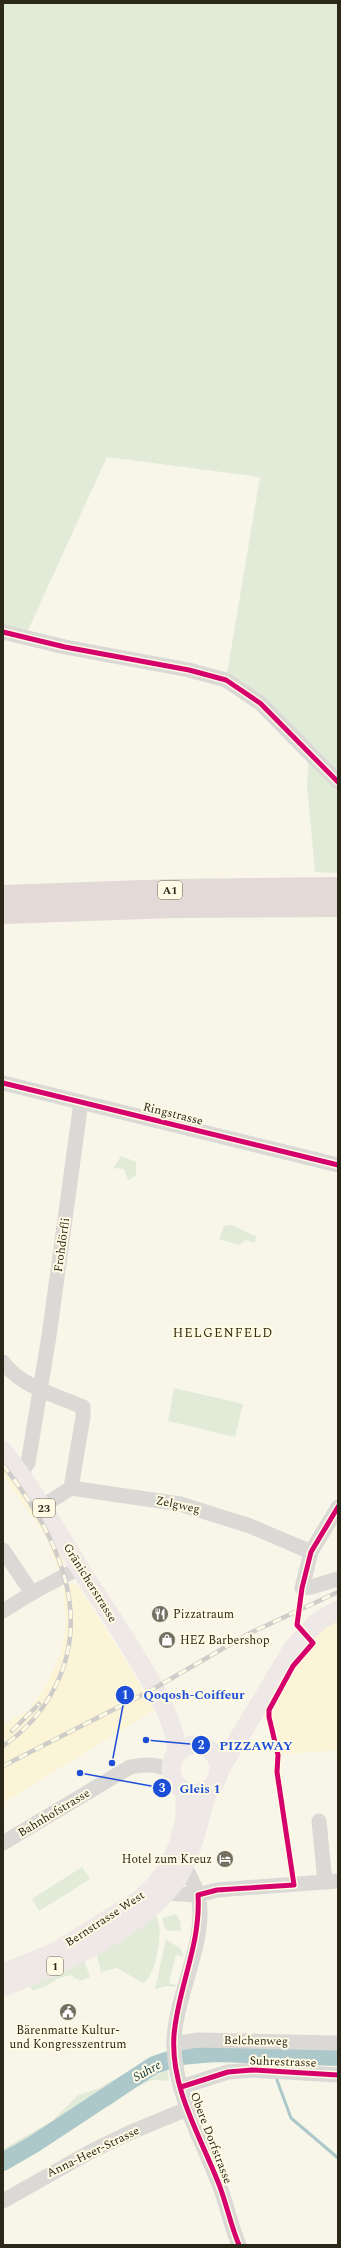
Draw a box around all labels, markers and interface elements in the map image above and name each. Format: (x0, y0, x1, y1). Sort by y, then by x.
road number: A1 (158, 881, 182, 899)
street label: Ringstrasse (141, 1097, 205, 1131)
street label: Frohdörfli (49, 1216, 75, 1273)
district label: HELGENFELD (173, 1323, 273, 1343)
street label: Zelgweg (154, 1491, 202, 1519)
road number: 23 (33, 1499, 55, 1517)
street label: Gränicherstrasse (58, 1540, 122, 1626)
restaurant icon: Pizzatraum (150, 1604, 170, 1624)
place label: Pizzatraum (173, 1605, 234, 1624)
shop icon: HEZ Barbershop (157, 1630, 177, 1650)
place label: HEZ Barbershop (180, 1631, 270, 1650)
callout: Qoqosh-Coiffeur (115, 1682, 252, 1707)
text: Qoqosh-Coiffeur (144, 1685, 245, 1705)
text: 1 (122, 1686, 128, 1705)
callout: PIZZAWAY (191, 1732, 301, 1757)
text: 2 (198, 1736, 205, 1755)
text: PIZZAWAY (219, 1736, 293, 1756)
callout: Gleis 1 (152, 1776, 229, 1801)
text: 3 (159, 1779, 166, 1798)
text: Gleis 1 (179, 1779, 221, 1799)
street label: Bahnhofstrasse (14, 1784, 94, 1842)
hotel icon: Hotel zum Kreuz (215, 1849, 235, 1869)
place label: Hotel zum Kreuz (122, 1850, 212, 1869)
street label: Bernstrasse West (61, 1886, 149, 1952)
road number: 1 (47, 1957, 63, 1975)
public building icon: Bärenmatte Kultur- und Kongresszentrum (58, 2002, 78, 2022)
place label: Bärenmatte Kultur- und Kongresszentrum (10, 2021, 127, 2054)
street label: Belchenweg (224, 2031, 288, 2051)
street label: Suhrestrasse (249, 2051, 317, 2073)
water label: Suhre (129, 2055, 165, 2087)
street label: Obere Dorfstrasse (185, 2089, 237, 2187)
street label: Anna-Heer-Strasse (43, 2121, 143, 2183)

